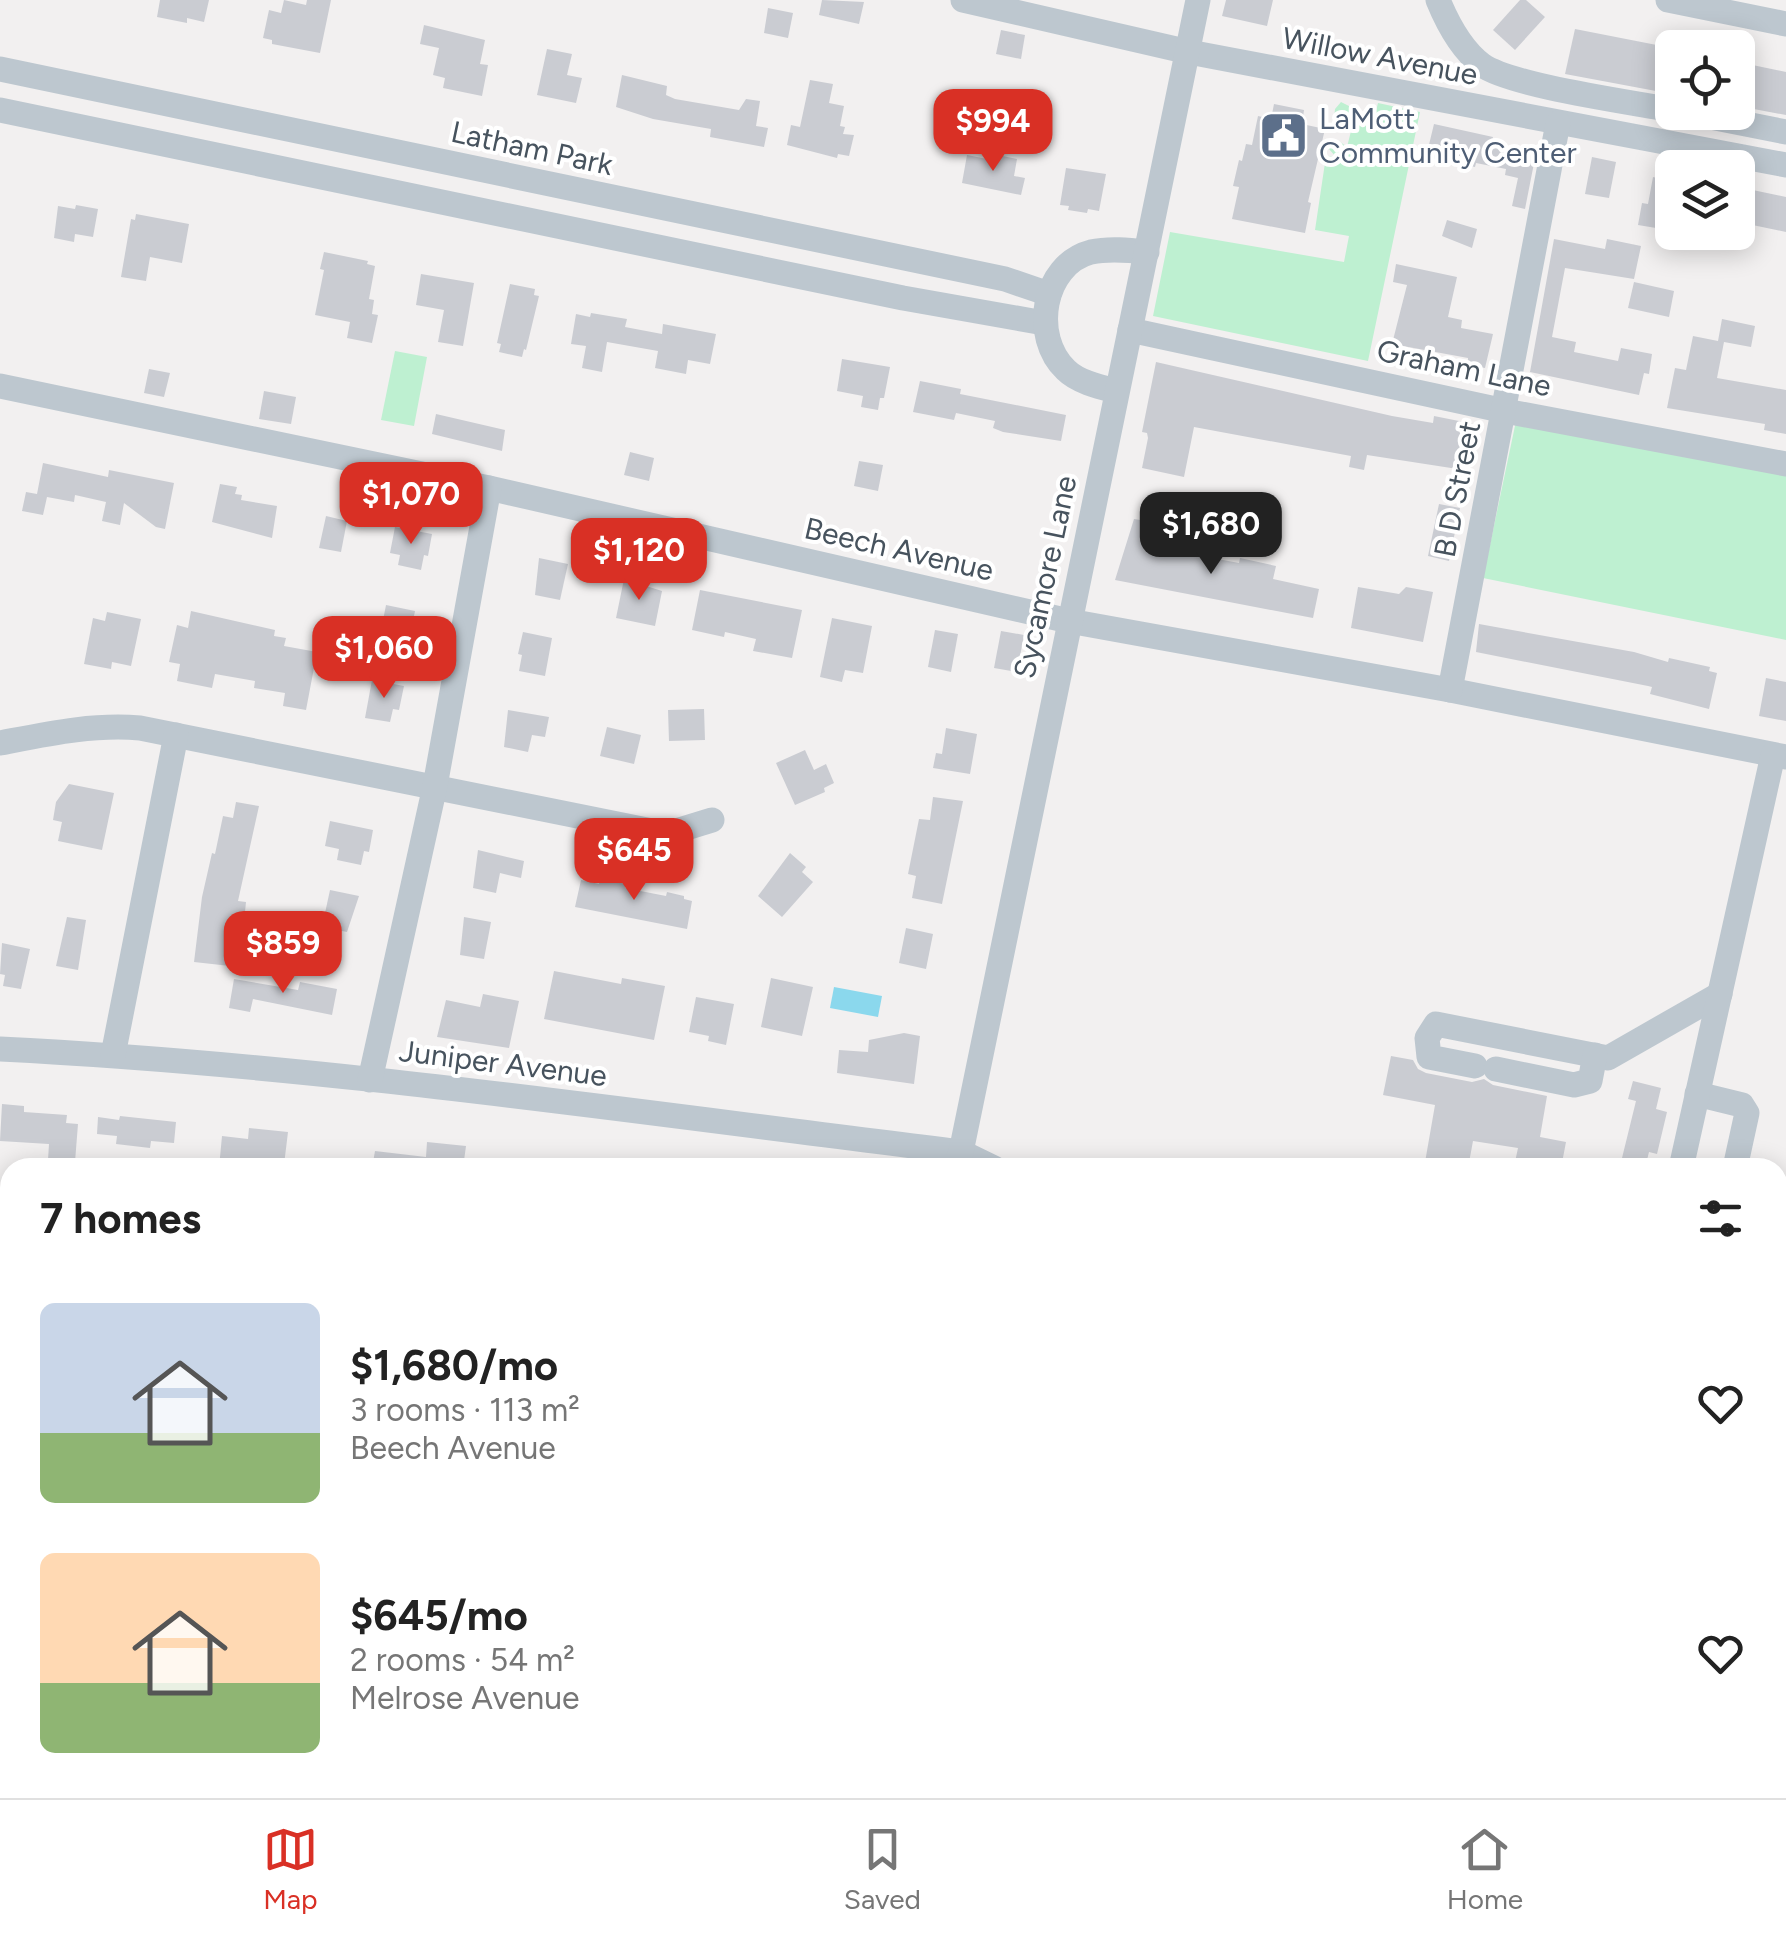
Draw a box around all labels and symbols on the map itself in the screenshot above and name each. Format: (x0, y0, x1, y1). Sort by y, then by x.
street label: Willow Avenue (1279, 19, 1481, 93)
pin: $994 (934, 89, 1052, 174)
place label: LaMott Community Center (1319, 100, 1577, 171)
public building icon: LaMott Community Center (1258, 109, 1310, 161)
street label: Latham Park (448, 113, 617, 183)
street label: Graham Lane (1373, 331, 1555, 405)
street label: B D Street (1426, 418, 1488, 560)
pin: $1,070 (330, 462, 492, 547)
street label: Sycamore Lane (1005, 472, 1085, 682)
pin: $1,680 (1130, 492, 1292, 577)
street label: Beech Avenue (801, 509, 997, 589)
pin: $1,120 (558, 518, 720, 603)
pin: $1,060 (303, 616, 465, 701)
pin: $645 (575, 818, 693, 903)
pin: $859 (224, 911, 342, 996)
street label: Juniper Avenue (397, 1032, 609, 1094)

